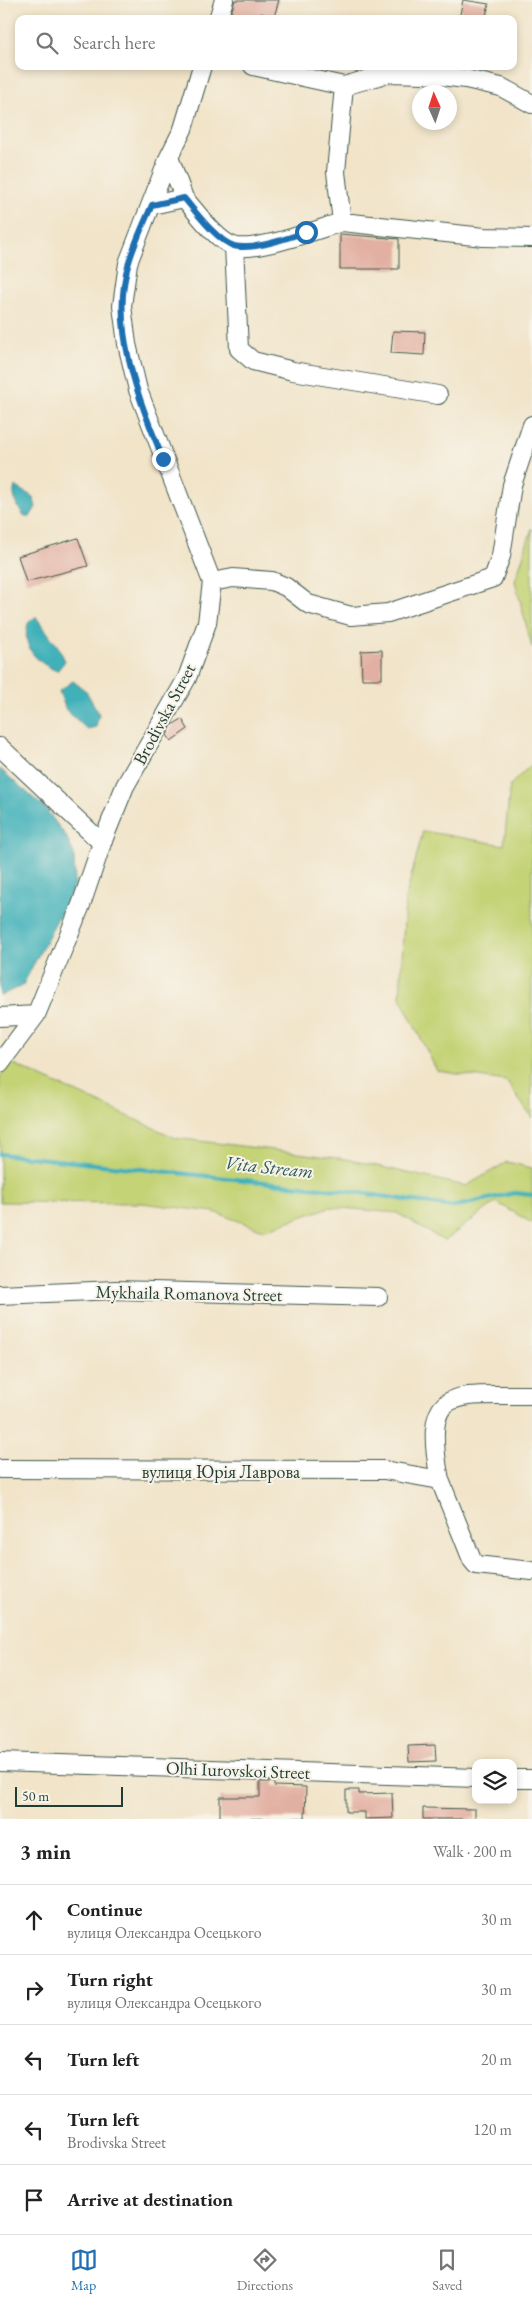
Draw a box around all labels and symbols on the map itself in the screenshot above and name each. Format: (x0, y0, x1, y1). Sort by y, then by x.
north arrow (412, 85, 457, 130)
route start (295, 221, 318, 244)
route end (152, 448, 175, 471)
street label: Brodivska Street (128, 659, 200, 769)
water label: Vita Stream (224, 1150, 314, 1184)
street label: Mykhaila Romanova Street (95, 1280, 283, 1306)
street label: вулиця Юрія Лаврова (142, 1460, 301, 1483)
street label: Olhi Iurovskoi Street (166, 1756, 311, 1784)
scale bar (15, 1784, 122, 1807)

